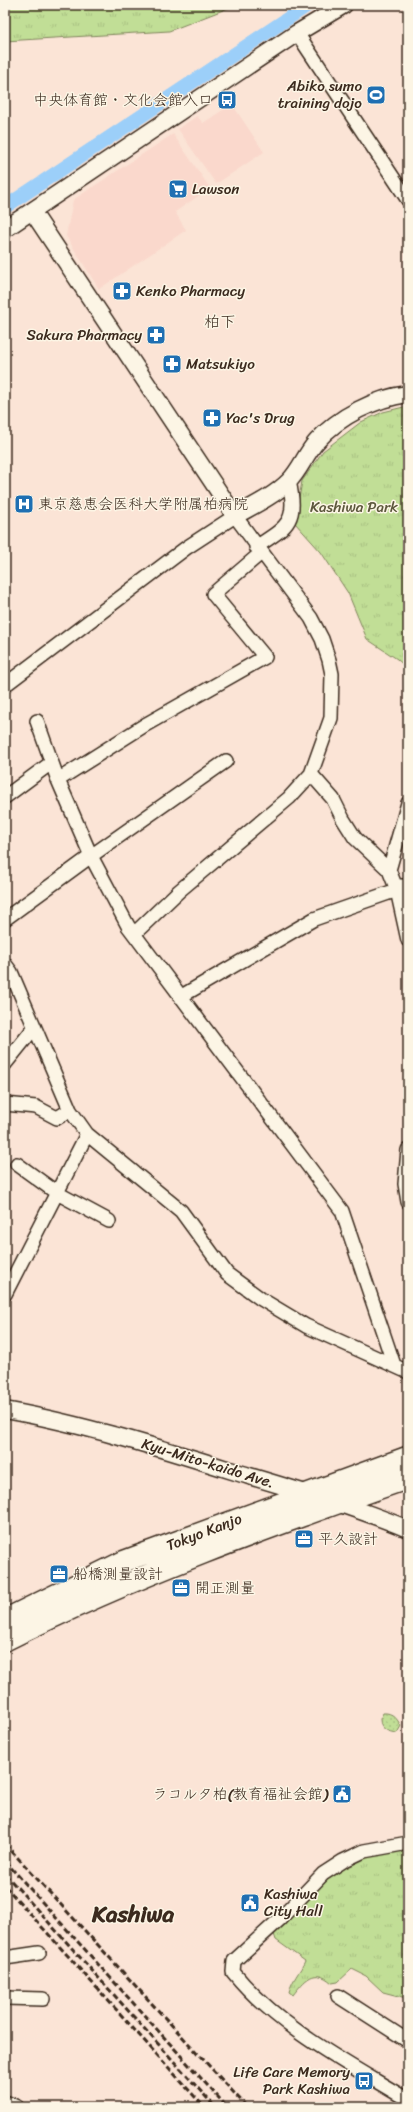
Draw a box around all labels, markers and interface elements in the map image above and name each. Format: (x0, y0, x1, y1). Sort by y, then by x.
place label: Abiko sumo training dojo (278, 73, 362, 116)
sports icon: Abiko sumo training dojo (365, 84, 387, 106)
place label: 中央体育館・文化会館入口 (33, 87, 213, 113)
bus stop icon: 中央体育館・文化会館入口 (216, 89, 238, 111)
place label: Lawson (192, 176, 240, 202)
supermarket icon: Lawson (167, 178, 189, 200)
place label: Kenko Pharmacy (136, 278, 245, 304)
pharmacy icon: Kenko Pharmacy (111, 280, 133, 302)
district label: 柏下 (204, 307, 236, 336)
place label: Sakura Pharmacy (26, 322, 142, 348)
pharmacy icon: Sakura Pharmacy (145, 324, 167, 346)
place label: Matsukiyo (186, 351, 255, 377)
pharmacy icon: Matsukiyo (161, 353, 183, 375)
place label: Yac's Drug (226, 405, 295, 431)
pharmacy icon: Yac's Drug (201, 407, 223, 429)
place label: 東京慈恵会医科大学附属柏病院 (38, 491, 248, 517)
hospital icon: 東京慈恵会医科大学附属柏病院 (13, 493, 35, 515)
park label: Kashiwa Park (310, 494, 398, 520)
street label: Kyu-Mito-kaido Ave. (138, 1430, 278, 1496)
street label: Tokyo Kanjo (162, 1506, 246, 1558)
place label: 平久設計 (318, 1526, 378, 1552)
office icon: 平久設計 (293, 1528, 315, 1550)
place label: 船橋測量設計 (73, 1561, 163, 1587)
office icon: 船橋測量設計 (48, 1563, 70, 1585)
place label: 開正測量 (195, 1575, 255, 1601)
office icon: 開正測量 (170, 1577, 192, 1599)
place label: ラコルタ柏(教育福祉会館) (152, 1781, 329, 1807)
public building icon: ラコルタ柏(教育福祉会館) (331, 1783, 353, 1805)
place label: Kashiwa City Hall (264, 1881, 323, 1924)
public building icon: Kashiwa City Hall (239, 1892, 261, 1914)
district label: Kashiwa (91, 1894, 174, 1935)
place label: Life Care Memory Park Kashiwa (233, 2059, 350, 2102)
bus stop icon: Life Care Memory Park Kashiwa (353, 2070, 375, 2092)

